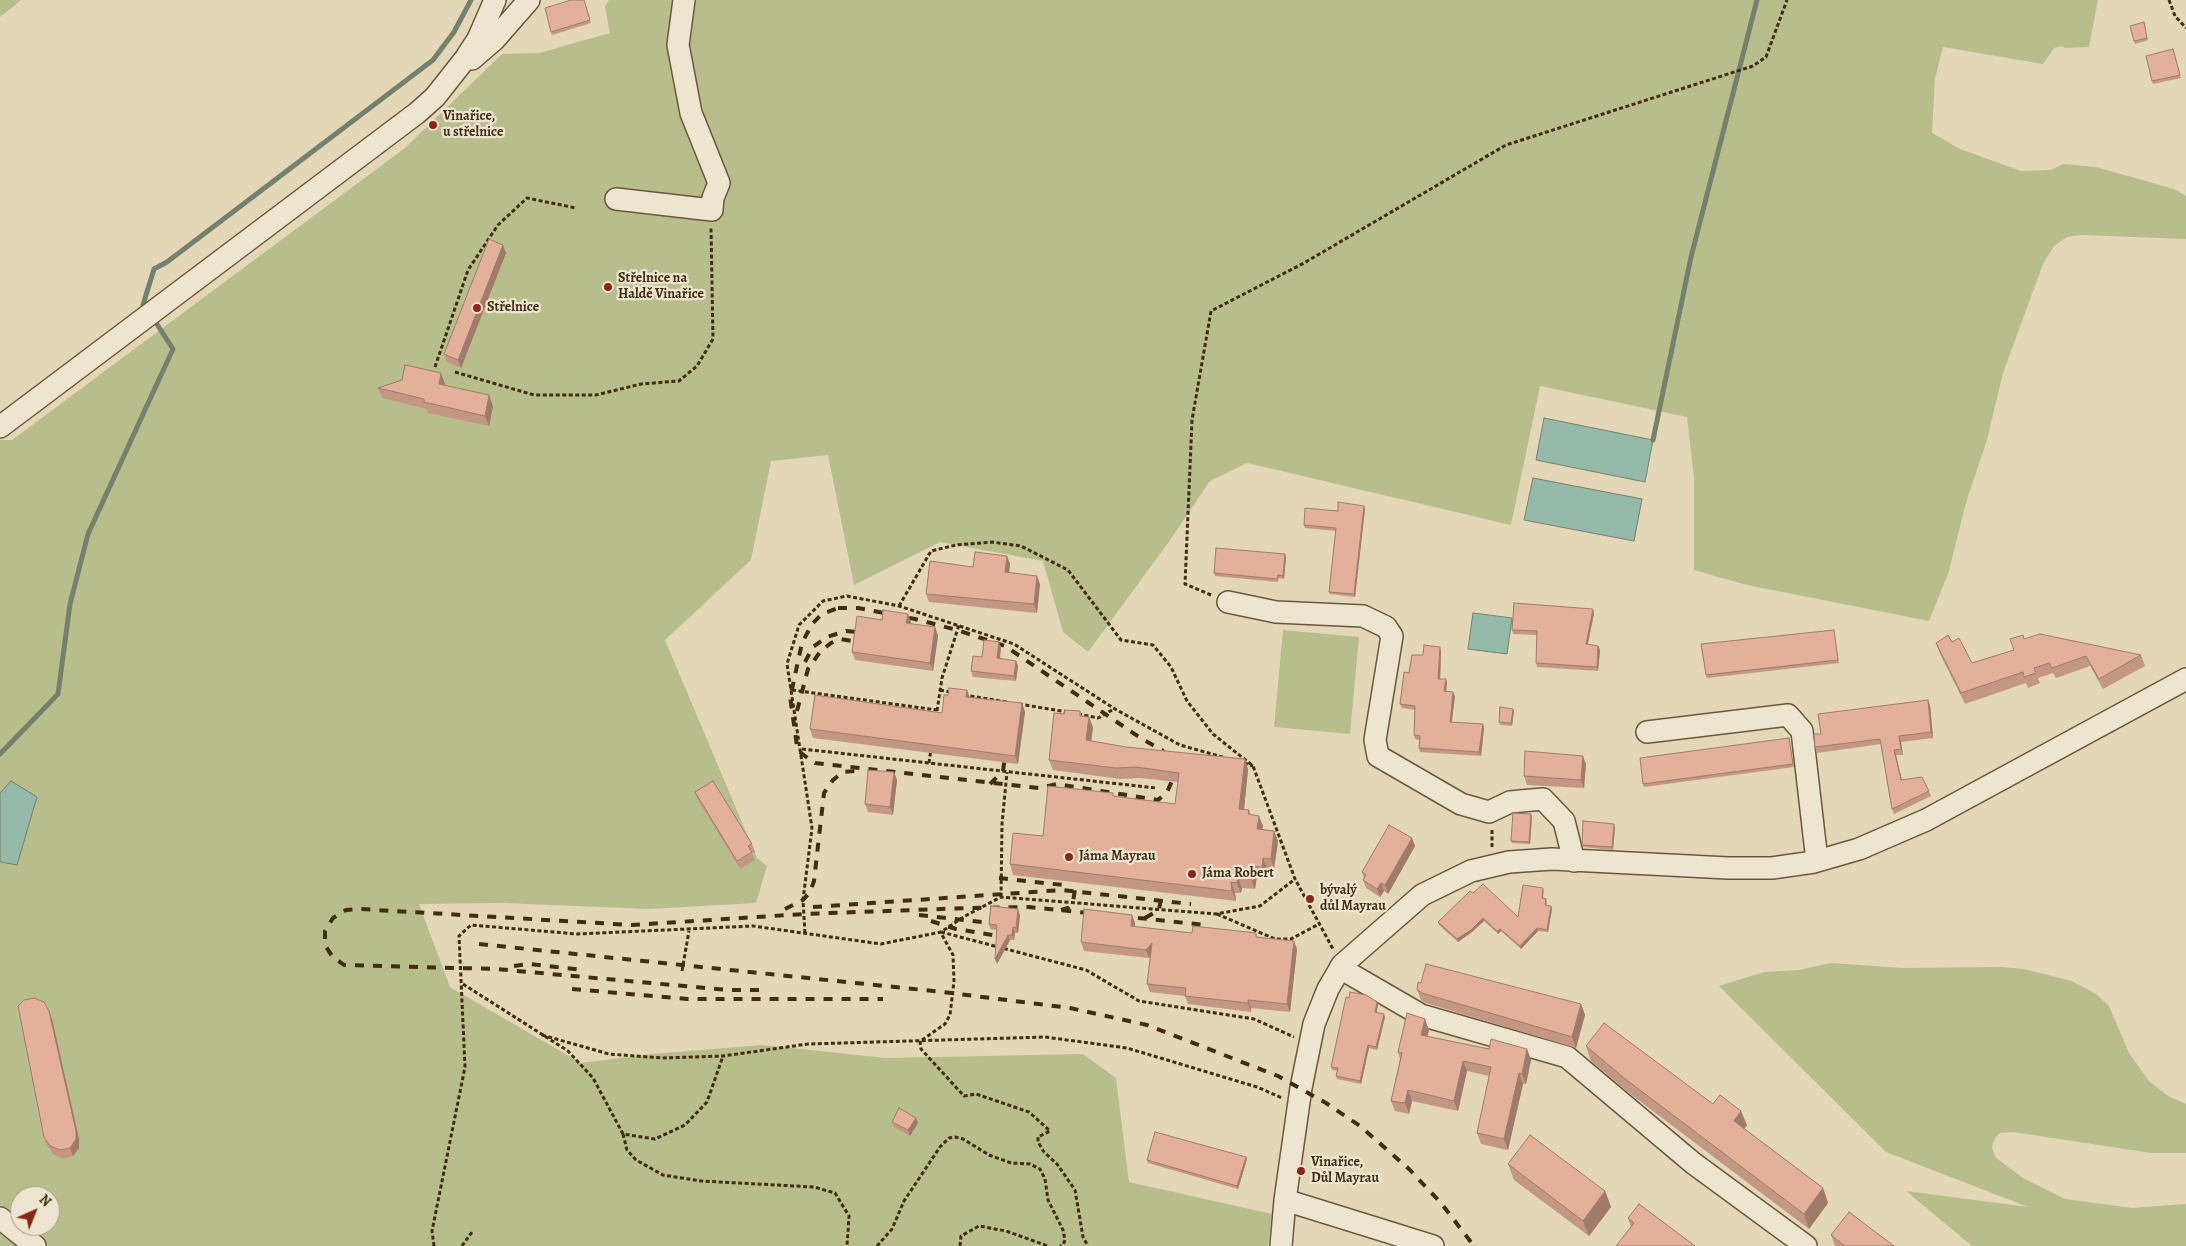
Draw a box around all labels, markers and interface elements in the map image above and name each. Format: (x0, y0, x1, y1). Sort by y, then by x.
place label: Vinařice, u střelnice (443, 109, 503, 142)
marker: Vinařice, u střelnice (427, 119, 439, 131)
place label: Střelnice na Haldě Vinařice (618, 271, 704, 304)
marker: Střelnice na Haldě Vinařice (602, 281, 614, 293)
place label: Střelnice (487, 300, 539, 316)
marker: Střelnice (471, 302, 483, 314)
place label: Jáma Mayrau (1079, 849, 1156, 865)
marker: Jáma Mayrau (1063, 851, 1075, 863)
place label: Jáma Robert (1202, 866, 1274, 882)
marker: Jáma Robert (1186, 868, 1198, 880)
place label: bývalý důl Mayrau (1320, 883, 1386, 916)
marker: bývalý důl Mayrau (1304, 893, 1316, 905)
place label: Vinařice, Důl Mayrau (1311, 1155, 1379, 1188)
marker: Vinařice, Důl Mayrau (1295, 1165, 1307, 1177)
north arrow (10, 1186, 60, 1236)
text: N (35, 1190, 55, 1211)

